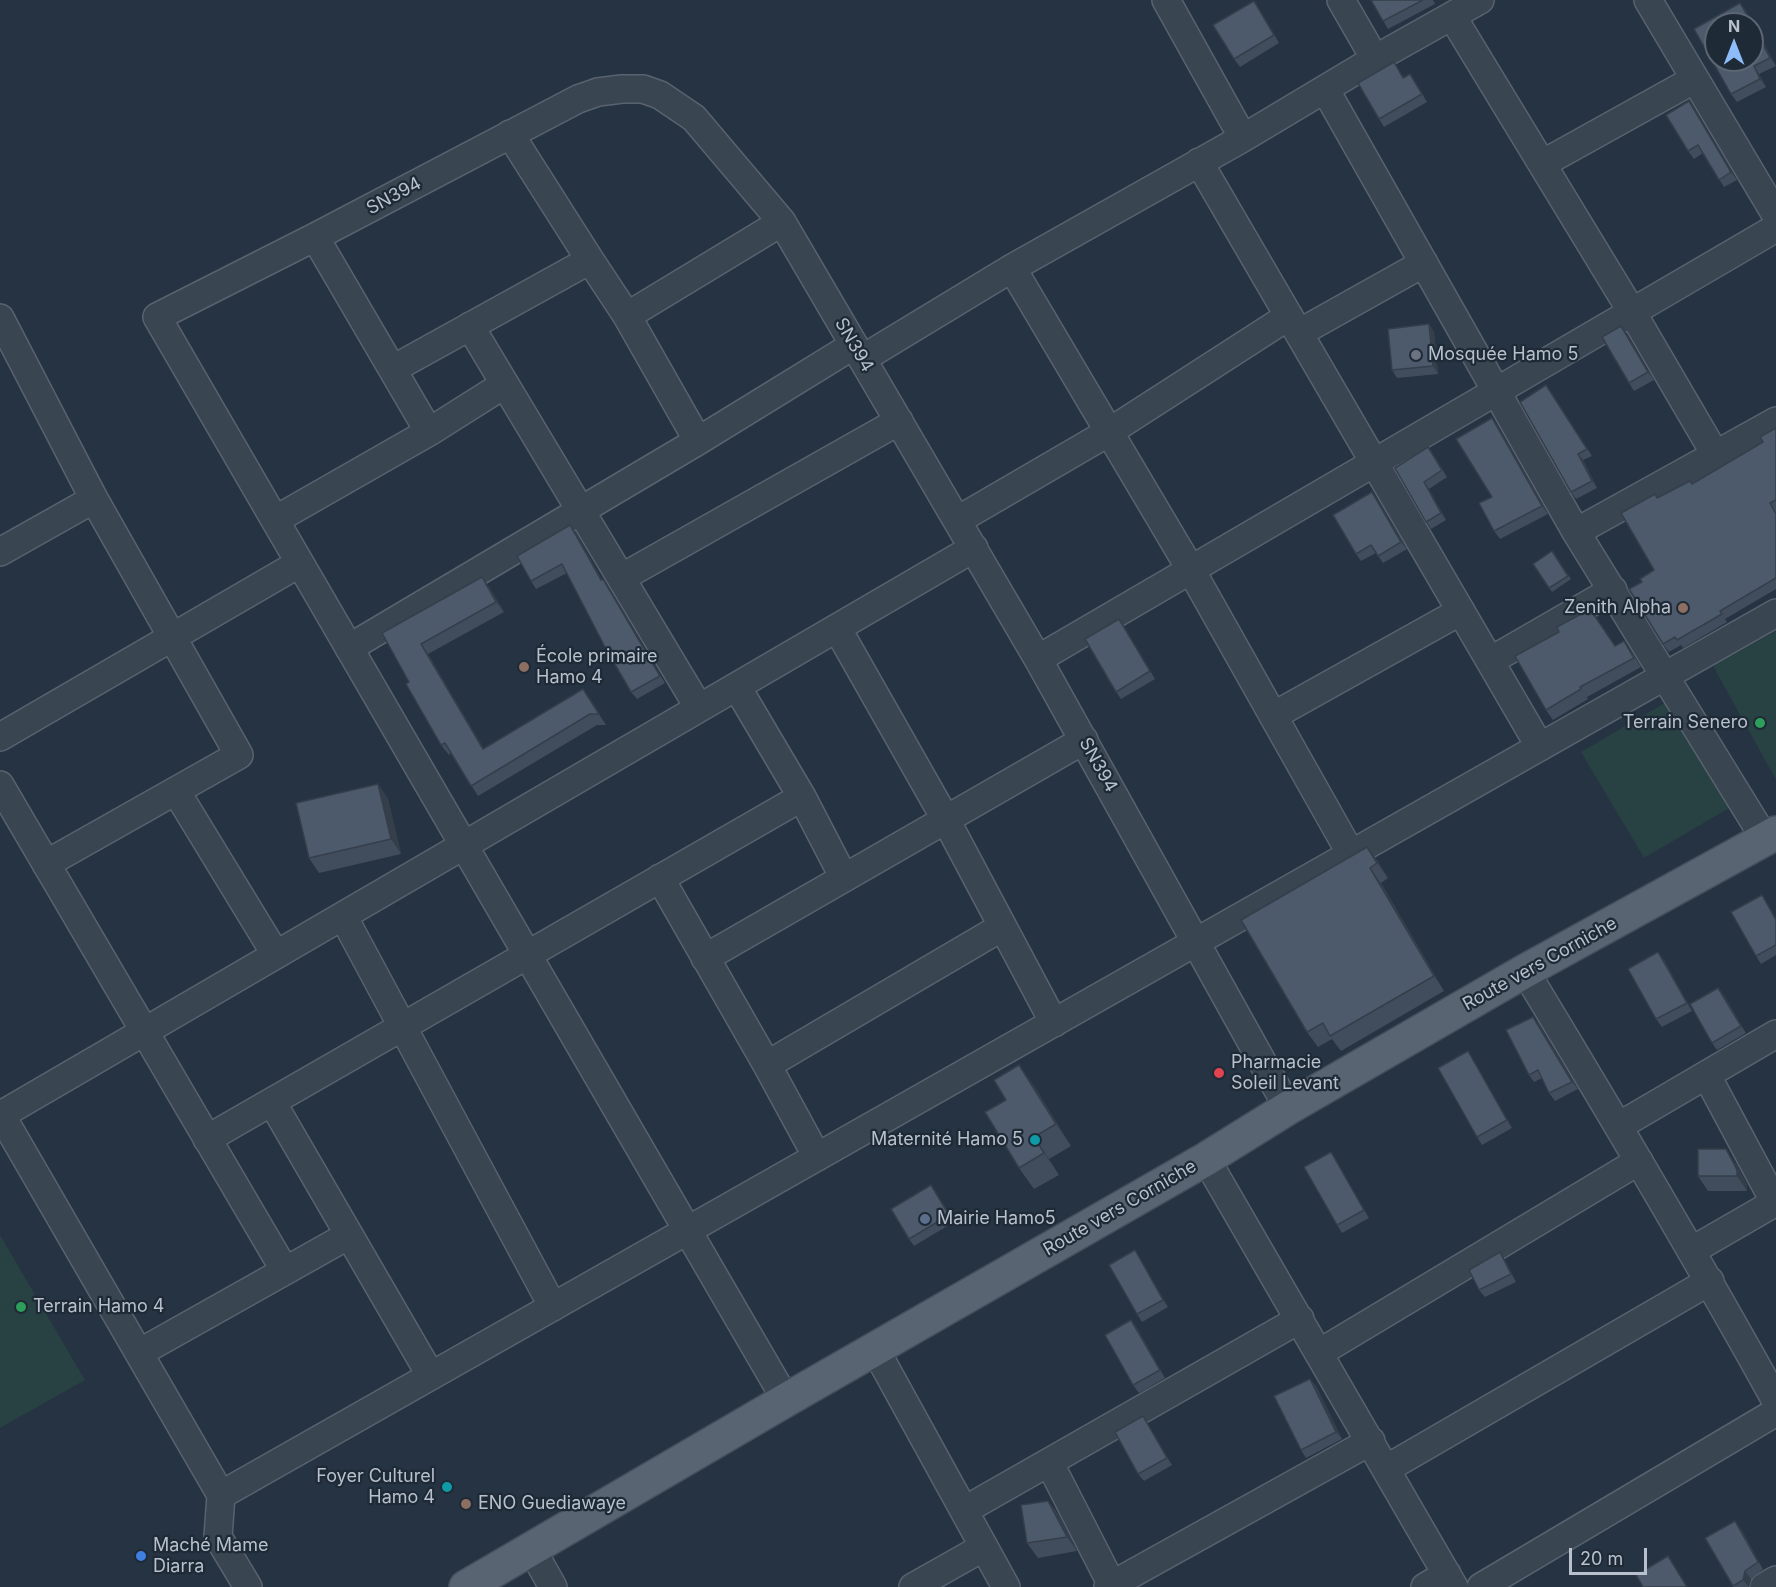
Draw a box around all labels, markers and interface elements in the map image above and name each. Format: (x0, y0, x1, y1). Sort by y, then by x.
north arrow (1704, 12, 1764, 72)
text: N (1728, 16, 1740, 36)
street label: SN394 (363, 173, 425, 219)
street label: SN394 (830, 314, 878, 376)
place label: Mosquée Hamo 5 (1428, 344, 1578, 366)
marker: Mosquée Hamo 5 (1409, 348, 1423, 362)
place label: Zenith Alpha (1564, 597, 1671, 619)
marker: Zenith Alpha (1676, 601, 1690, 615)
place label: École primaire Hamo 4 (536, 646, 657, 688)
marker: École primaire Hamo 4 (517, 660, 531, 674)
place label: Terrain Senero (1623, 712, 1748, 734)
marker: Terrain Senero (1753, 716, 1767, 730)
street label: SN394 (1074, 734, 1122, 796)
street label: Route vers Corniche (1459, 913, 1621, 1015)
place label: Pharmacie Soleil Levant (1231, 1052, 1339, 1094)
marker: Pharmacie Soleil Levant (1212, 1066, 1226, 1080)
place label: Maternité Hamo 5 (871, 1129, 1023, 1151)
marker: Maternité Hamo 5 (1028, 1133, 1042, 1147)
street label: Route vers Corniche (1040, 1155, 1200, 1261)
place label: Mairie Hamo5 (937, 1208, 1056, 1230)
marker: Mairie Hamo5 (918, 1212, 932, 1226)
place label: Terrain Hamo 4 (33, 1296, 164, 1318)
marker: Terrain Hamo 4 (14, 1300, 28, 1314)
place label: Foyer Culturel Hamo 4 (316, 1466, 435, 1508)
marker: Foyer Culturel Hamo 4 (440, 1480, 454, 1494)
place label: ENO Guediawaye (478, 1493, 626, 1515)
marker: ENO Guediawaye (459, 1497, 473, 1511)
place label: Maché Mame Diarra (153, 1535, 268, 1578)
scale bar (1572, 1536, 1650, 1574)
text: 20 m (1580, 1548, 1623, 1569)
marker: Maché Mame Diarra (134, 1549, 148, 1563)

